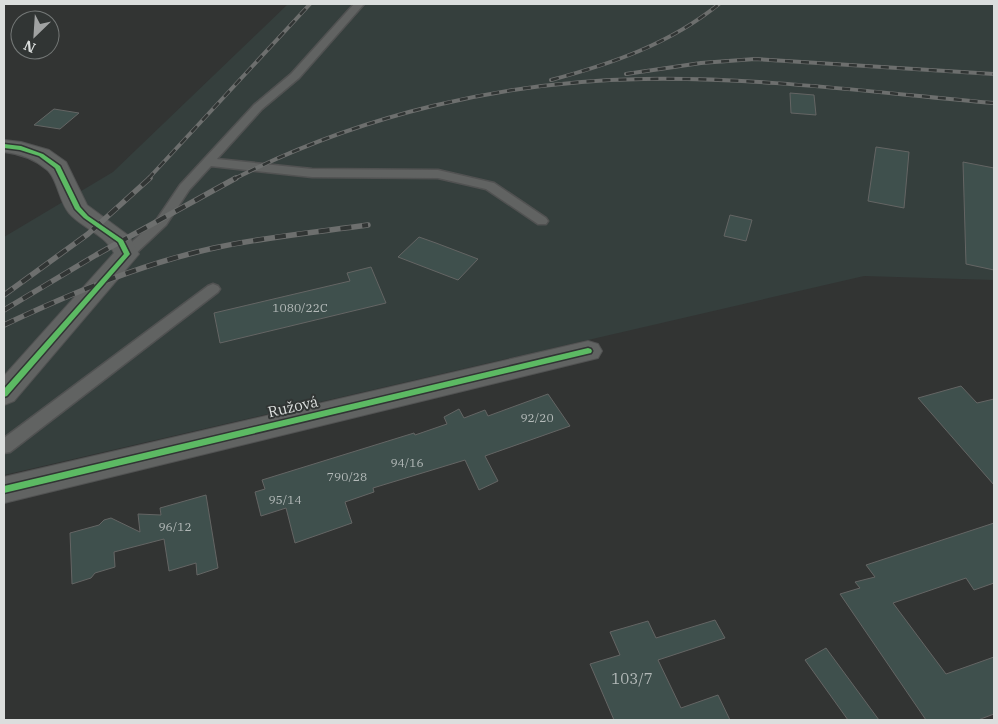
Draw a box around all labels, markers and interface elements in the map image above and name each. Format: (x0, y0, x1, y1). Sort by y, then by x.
north arrow (10, 10, 60, 60)
text: N (21, 36, 38, 57)
house number: 1080/22C (272, 300, 328, 315)
street label: Ružová (266, 392, 320, 422)
house number: 92/20 (520, 410, 554, 425)
house number: 94/16 (390, 455, 424, 470)
house number: 790/28 (327, 469, 367, 484)
house number: 95/14 (268, 492, 302, 507)
house number: 96/12 (158, 519, 192, 534)
house number: 103/7 (611, 669, 653, 688)

